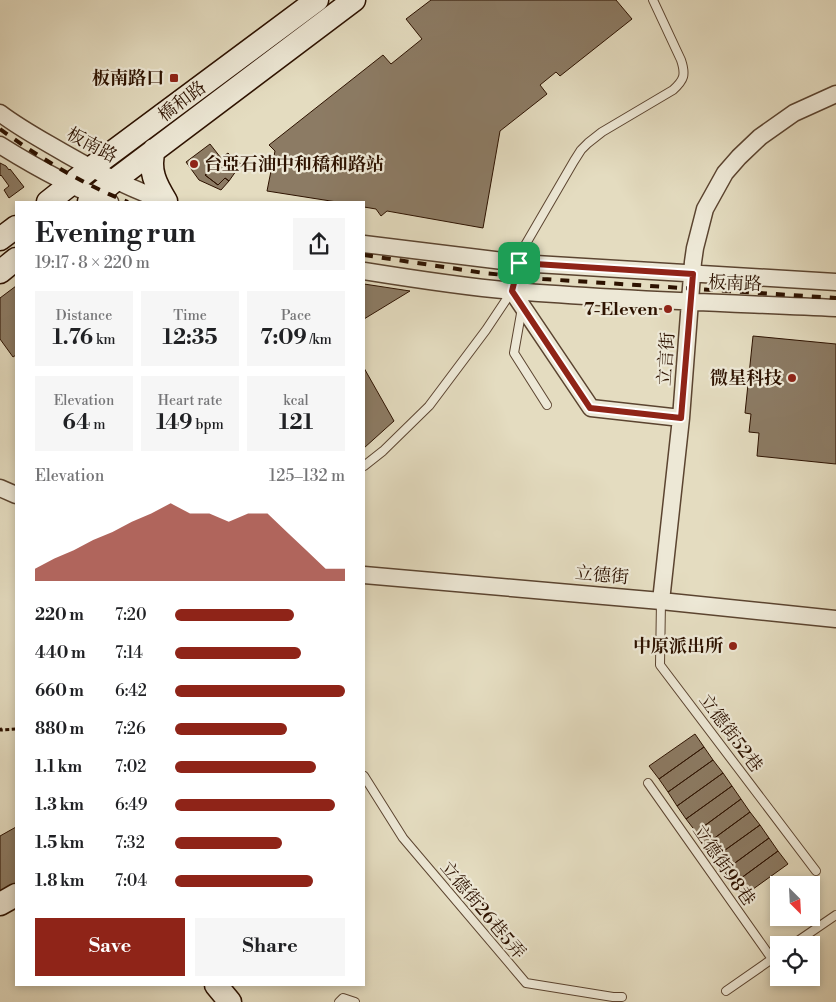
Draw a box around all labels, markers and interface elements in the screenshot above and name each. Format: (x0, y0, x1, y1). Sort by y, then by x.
place label: 板南路口 (92, 67, 164, 90)
marker: 板南路口 (168, 72, 180, 84)
street label: 橋和路 (154, 76, 211, 127)
street label: 板南路 (63, 123, 121, 168)
place label: 台亞石油中和穚和路站 (204, 153, 384, 176)
marker: 台亞石油中和穚和路站 (188, 158, 200, 170)
text: Evening run (35, 216, 196, 251)
button: share (293, 218, 345, 270)
pin (498, 242, 540, 284)
icon: arrive (505, 249, 533, 277)
text: 19:17 · 8 × 220 m (35, 253, 150, 273)
street label: 板南路 (708, 271, 762, 296)
place label: 7-Eleven (584, 298, 658, 321)
marker: 7-Eleven (662, 303, 674, 315)
text: Distance (56, 307, 112, 325)
text: Time (173, 307, 207, 325)
text: Pace (281, 307, 311, 325)
text: 1.76 (52, 325, 93, 351)
text: 12:35 (162, 325, 218, 351)
text: 7:09 (260, 325, 307, 351)
text: km (93, 331, 116, 349)
text: /km (307, 331, 332, 349)
street label: 立言街 (653, 331, 680, 387)
place label: 微星科技 (710, 367, 783, 390)
marker: 微星科技 (786, 372, 798, 384)
text: Elevation (54, 392, 114, 410)
text: Heart rate (158, 392, 222, 410)
text: kcal (283, 392, 309, 410)
text: 64 (63, 410, 90, 436)
text: 149 (156, 410, 193, 436)
text: 121 (279, 410, 313, 436)
text: m (90, 416, 105, 434)
text: bpm (193, 416, 224, 434)
text: Elevation (35, 466, 104, 486)
text: 125–132 m (269, 466, 345, 486)
street label: 立德街 (574, 562, 630, 589)
text: 220 m (35, 605, 84, 625)
text: 7:20 (115, 605, 147, 625)
place label: 中原派出所 (633, 635, 724, 658)
marker: 中原派出所 (727, 640, 739, 652)
text: 440 m (35, 643, 85, 663)
text: 7:14 (115, 643, 143, 663)
text: 660 m (35, 681, 84, 701)
text: 6:42 (115, 681, 147, 701)
street label: 立德街52巷 (694, 690, 768, 777)
text: 880 m (35, 719, 84, 739)
text: 7:26 (115, 719, 146, 739)
text: 1.1 km (35, 757, 82, 777)
text: 7:02 (115, 757, 146, 777)
text: 1.3 km (35, 795, 84, 815)
text: 6:49 (115, 795, 148, 815)
street label: 立德街98巷 (687, 820, 760, 910)
text: 1.5 km (35, 833, 84, 853)
text: 7:32 (115, 833, 145, 853)
street label: 立德街26巷5弄 (435, 857, 530, 964)
text: 1.8 km (35, 871, 84, 891)
text: 7:04 (115, 871, 147, 891)
north arrow (770, 876, 820, 926)
map controls (770, 876, 820, 986)
button: Save (35, 918, 185, 976)
button: Share (195, 918, 345, 976)
button: locate (770, 936, 820, 986)

